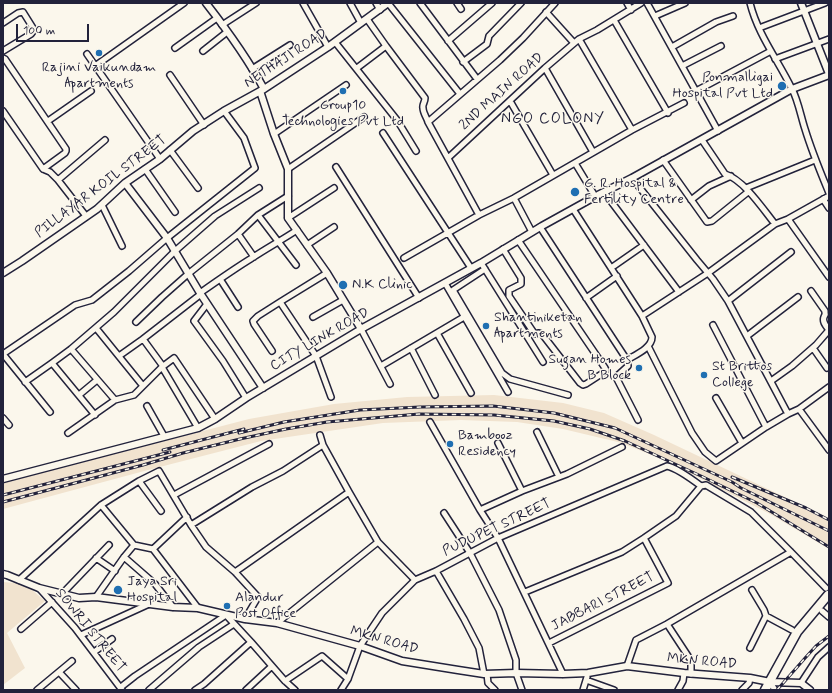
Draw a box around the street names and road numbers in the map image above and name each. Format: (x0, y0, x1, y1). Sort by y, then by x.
street label: NETHAJI ROAD (241, 26, 331, 92)
street label: 2ND MAIN ROAD (456, 50, 548, 134)
street label: PILLAYAR KOIL STREET (32, 132, 170, 242)
street label: CITY LINK ROAD (267, 305, 373, 375)
street label: PUDUPET STREET (440, 496, 554, 560)
street label: JABBARI STREET (549, 569, 657, 635)
street label: SOWRI STREET (51, 586, 129, 676)
street label: MKN ROAD (348, 623, 420, 659)
street label: MKN ROAD (666, 651, 738, 673)

